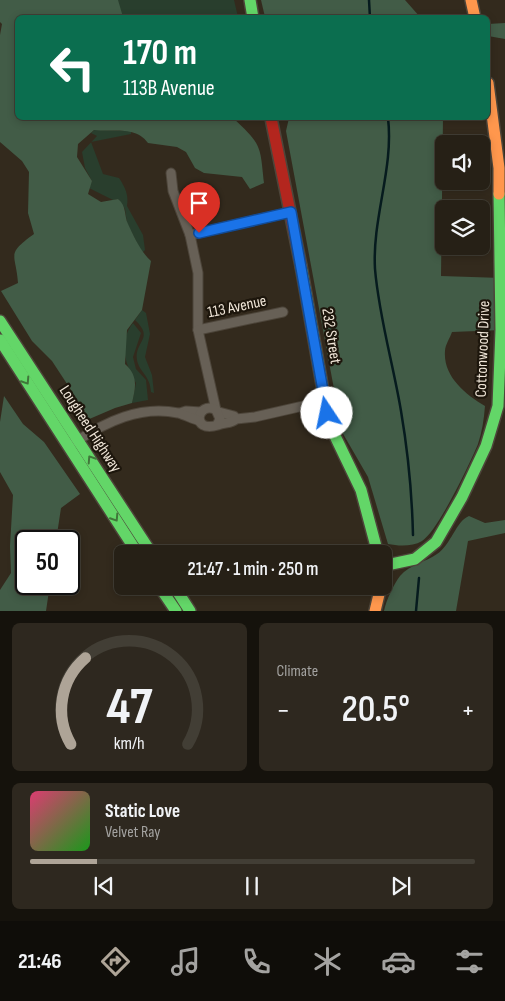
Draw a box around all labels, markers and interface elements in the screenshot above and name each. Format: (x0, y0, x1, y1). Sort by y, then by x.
text: 170 m (123, 32, 197, 75)
icon: left (40, 35, 105, 100)
text: 113B Avenue (123, 75, 215, 102)
map controls (435, 135, 490, 255)
button: sound (435, 135, 490, 190)
pin (178, 182, 220, 233)
icon: arrive (185, 189, 213, 217)
button: layers (435, 200, 490, 255)
street label: 113 Avenue (206, 292, 268, 322)
street label: Cottonwood Drive (472, 300, 494, 398)
street label: 232 Street (317, 307, 345, 365)
one-way arrow (20, 376, 30, 385)
street label: Lougheed Highway (55, 382, 125, 476)
position arrow (300, 386, 352, 438)
one-way arrow (87, 456, 97, 465)
one-way arrow (108, 512, 118, 521)
speed limit sign: 50 (15, 530, 80, 595)
text: 21:47 · 1 min · 250 m (188, 558, 318, 581)
text: Climate (277, 662, 318, 681)
text: 47 (106, 676, 153, 739)
text: 20.5° (341, 687, 410, 732)
text: − (277, 694, 290, 727)
text: + (461, 694, 475, 727)
text: km/h (114, 733, 145, 754)
text: Static Love (105, 800, 180, 823)
text: Velvet Ray (105, 823, 160, 842)
icon: previous (90, 872, 118, 900)
icon: pause (238, 872, 266, 900)
icon: next (387, 872, 415, 900)
icon: directions (98, 944, 133, 979)
icon: music (168, 944, 203, 979)
icon: phone (239, 944, 274, 979)
icon: climate (310, 944, 345, 979)
icon: car (381, 944, 416, 979)
icon: filters (452, 944, 487, 979)
text: 21:46 (18, 948, 62, 975)

